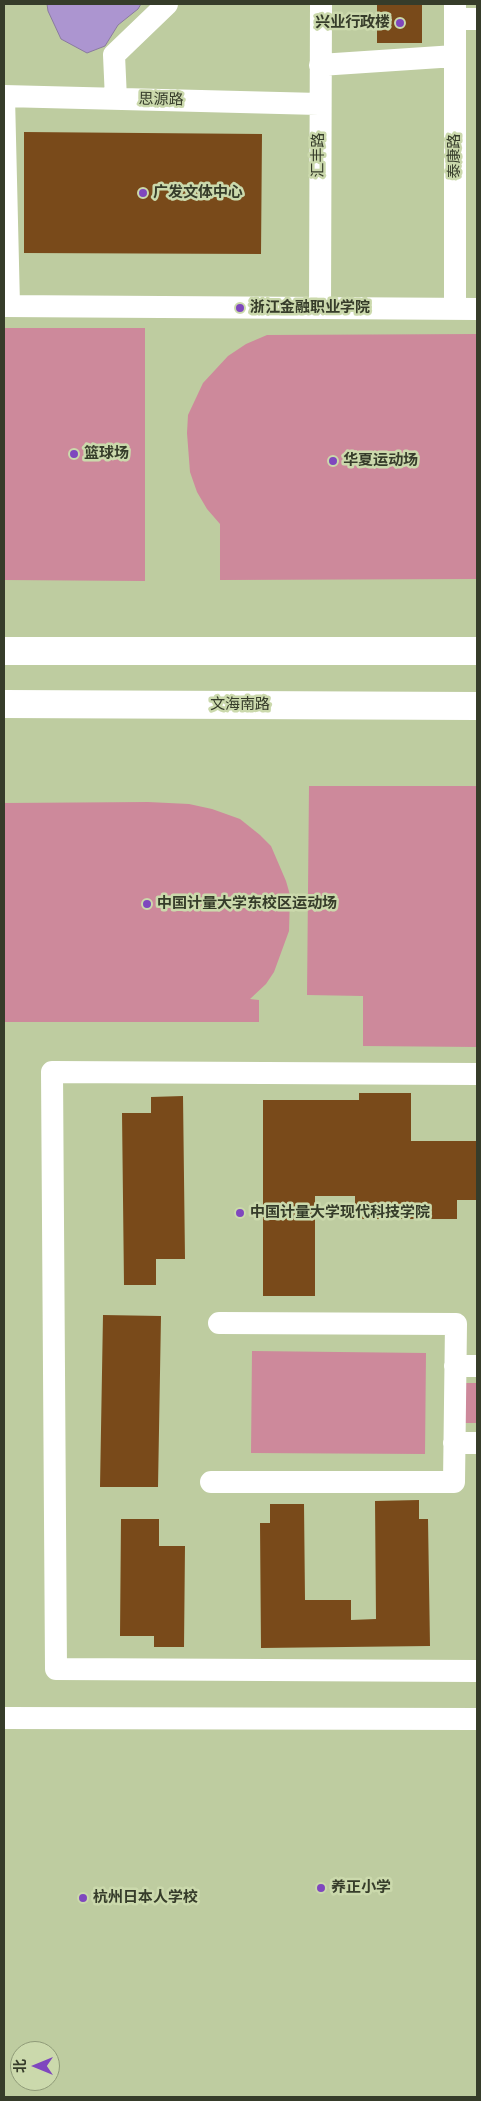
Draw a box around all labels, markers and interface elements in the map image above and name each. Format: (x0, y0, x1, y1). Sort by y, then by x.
place label: 兴业行政楼 (315, 14, 390, 32)
marker: 兴业行政楼 (394, 17, 406, 29)
street label: 思源路 (138, 91, 184, 109)
street label: 汇丰路 (310, 133, 328, 177)
street label: 泰康路 (446, 134, 464, 178)
place label: 广发文体中心 (153, 184, 243, 202)
marker: 广发文体中心 (137, 187, 149, 199)
place label: 浙江金融职业学院 (250, 299, 370, 317)
marker: 浙江金融职业学院 (234, 302, 246, 314)
place label: 篮球场 (84, 445, 129, 463)
marker: 篮球场 (68, 448, 80, 460)
place label: 华夏运动场 (343, 452, 418, 470)
marker: 华夏运动场 (327, 455, 339, 467)
street label: 文海南路 (210, 696, 270, 714)
place label: 中国计量大学东校区运动场 (157, 895, 337, 913)
marker: 中国计量大学东校区运动场 (141, 898, 153, 910)
place label: 中国计量大学现代科技学院 (250, 1204, 430, 1222)
marker: 中国计量大学现代科技学院 (234, 1207, 246, 1219)
place label: 养正小学 (331, 1879, 391, 1897)
marker: 养正小学 (315, 1882, 327, 1894)
place label: 杭州日本人学校 (93, 1889, 198, 1907)
marker: 杭州日本人学校 (77, 1892, 89, 1904)
north arrow (10, 2041, 60, 2091)
text: 北 (12, 2059, 29, 2073)

